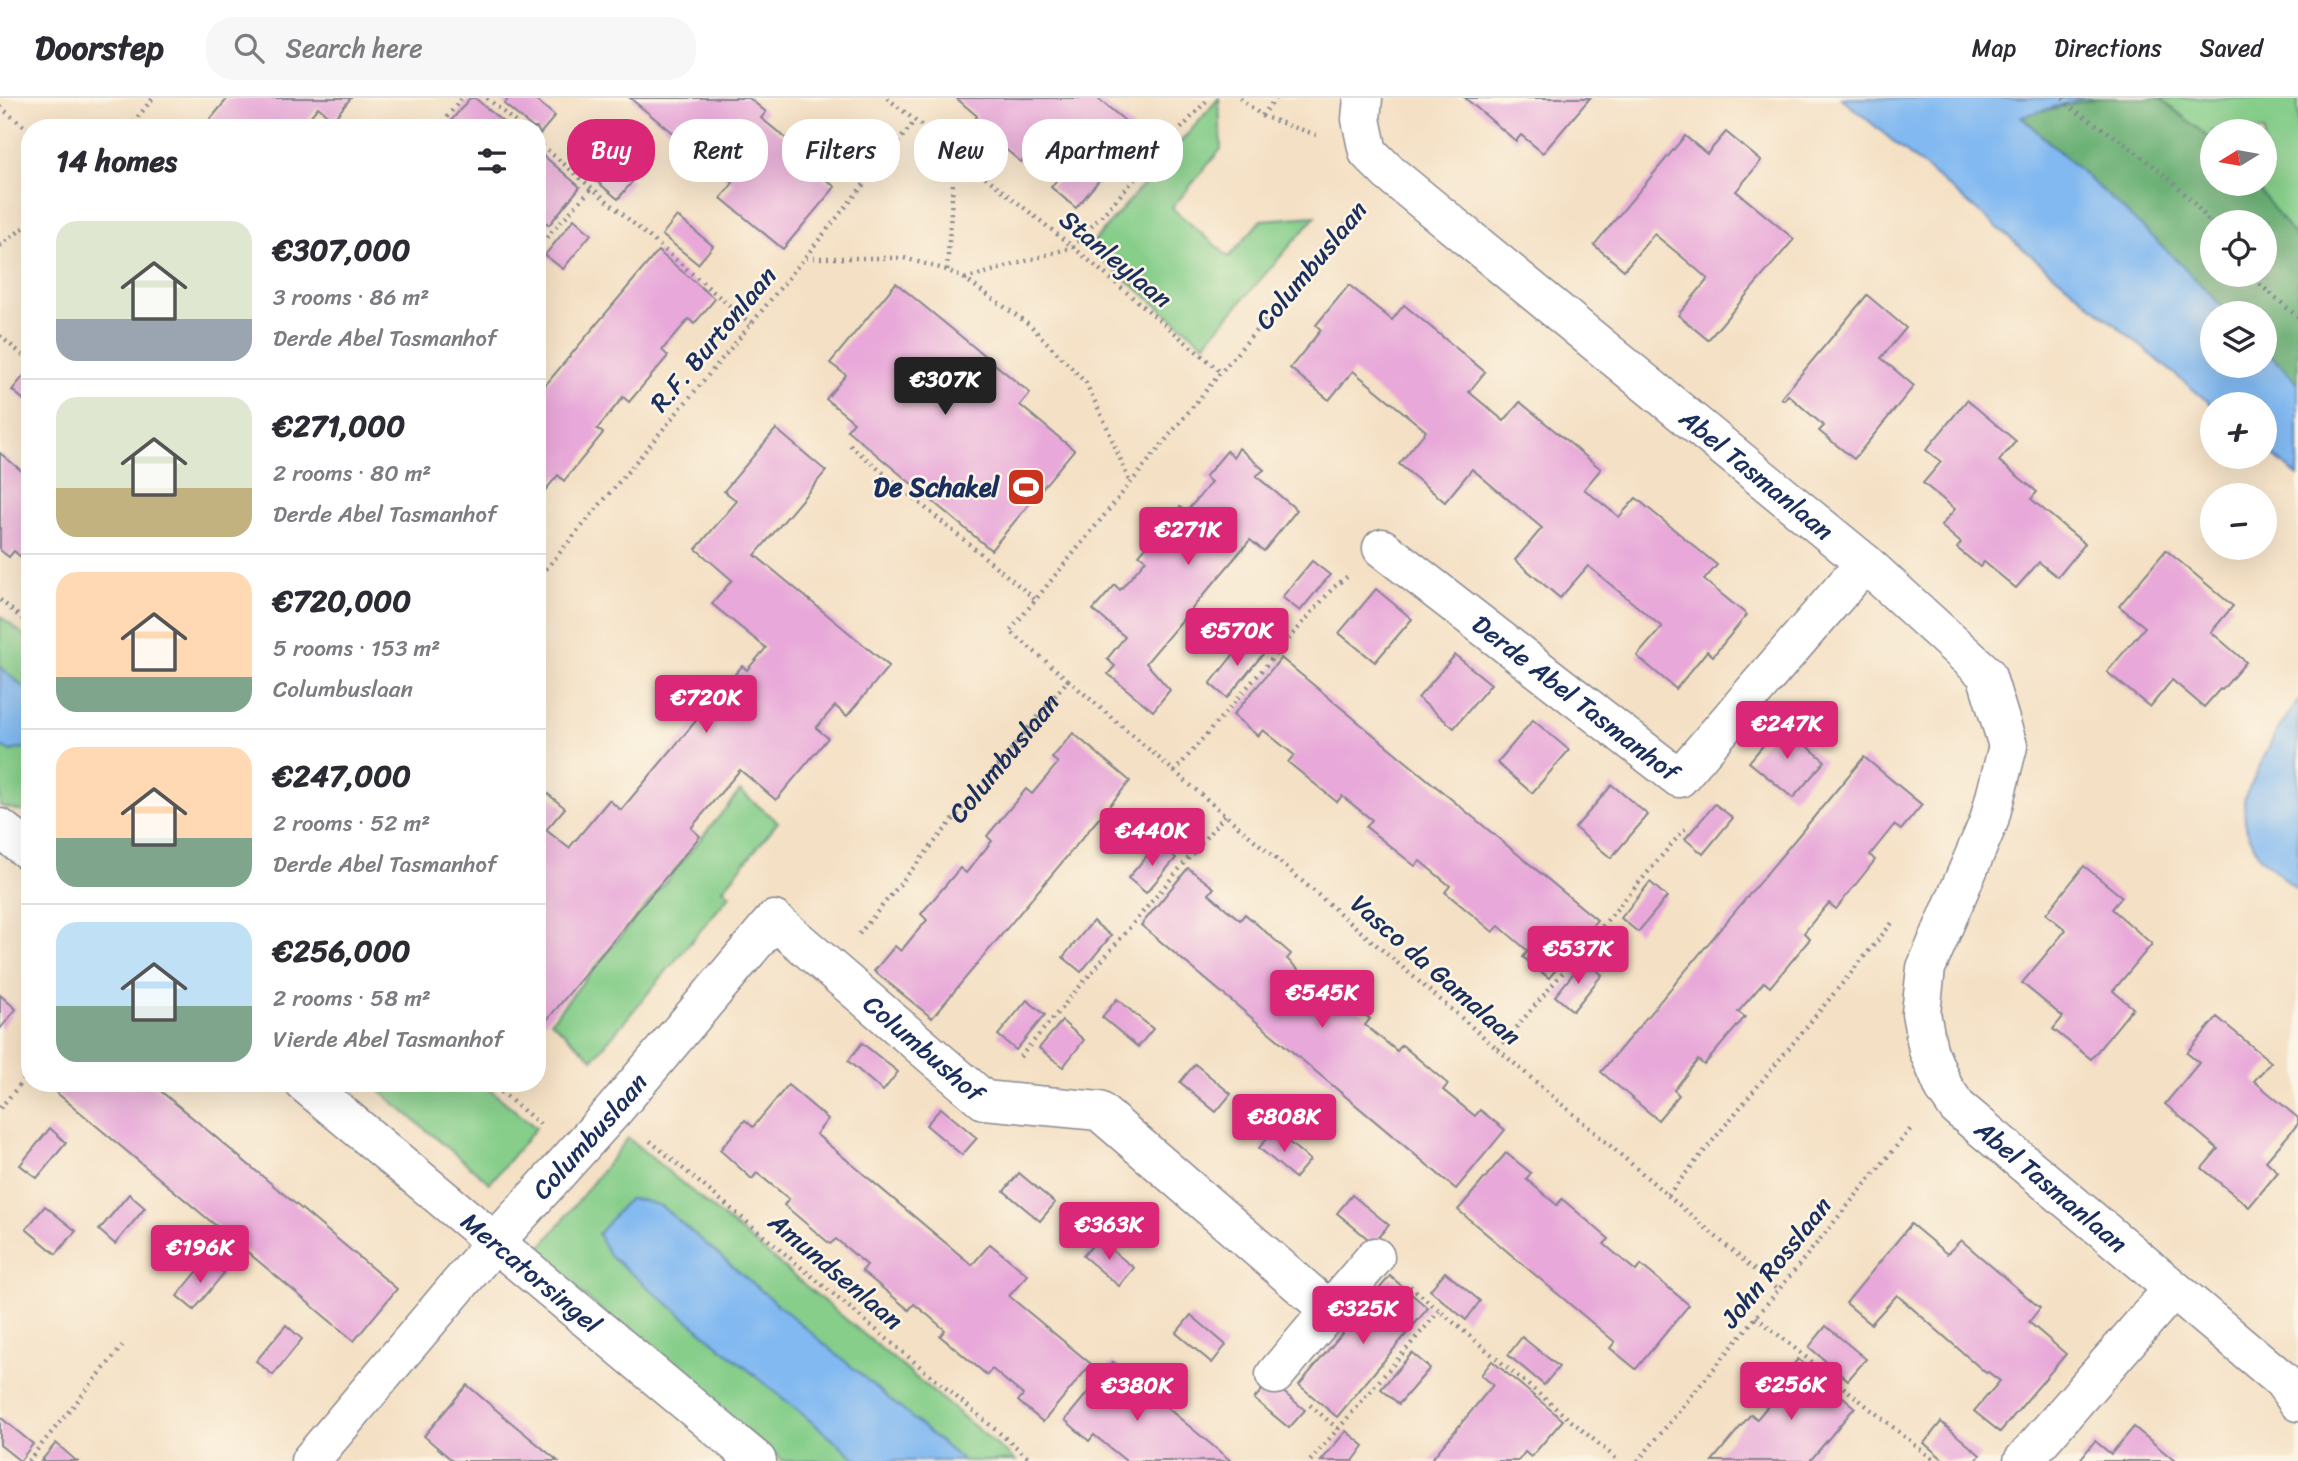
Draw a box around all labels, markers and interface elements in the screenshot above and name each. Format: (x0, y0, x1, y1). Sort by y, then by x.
search box (206, 17, 696, 80)
text: Doorstep (35, 19, 164, 77)
text: Search here (286, 25, 423, 71)
text: Map (1972, 27, 2016, 69)
text: Directions (2054, 27, 2162, 69)
text: Saved (2200, 27, 2263, 69)
icon: search (230, 29, 268, 67)
chip: Buy (567, 119, 655, 182)
chip: Rent (669, 119, 768, 182)
chip: Filters (782, 119, 900, 182)
chip: New (914, 119, 1008, 182)
chip: Apartment (1022, 119, 1183, 182)
north arrow (2200, 119, 2277, 196)
map controls (2200, 119, 2277, 560)
text: 14 homes (56, 134, 177, 188)
icon: filters (473, 142, 511, 180)
street label: Columbuslaan (1243, 190, 1379, 340)
street label: Stanleylaan (1049, 197, 1183, 321)
button: locate (2200, 210, 2277, 287)
text: €307,000 (273, 223, 410, 277)
icon: home (112, 249, 196, 333)
street label: R.F. Burtonlaan (638, 255, 788, 423)
text: 3 rooms · 86 m² (273, 277, 429, 318)
button: layers (2200, 301, 2277, 378)
text: Derde Abel Tasmanhof (273, 318, 497, 359)
pin: €307K (896, 358, 994, 417)
text: €307K (910, 359, 980, 400)
button: + (2200, 392, 2277, 469)
street label: Abel Tasmanlaan (1668, 396, 1845, 552)
text: €271,000 (273, 399, 405, 453)
icon: home (112, 425, 196, 509)
text: 2 rooms · 80 m² (273, 453, 431, 494)
place label: De Schakel (874, 464, 1001, 510)
sports icon: De Schakel (1005, 466, 1047, 508)
button: − (2200, 483, 2277, 560)
text: Derde Abel Tasmanhof (273, 494, 497, 535)
pin: €271K (1139, 508, 1237, 567)
text: €271K (1155, 509, 1221, 550)
text: €720,000 (273, 574, 411, 628)
icon: home (112, 600, 196, 684)
street label: Derde Abel Tasmanhof (1462, 602, 1692, 795)
pin: €570K (1188, 608, 1286, 668)
text: €570K (1202, 610, 1272, 651)
text: 5 rooms · 153 m² (273, 628, 440, 669)
text: Columbuslaan (273, 669, 413, 710)
pin: €720K (657, 676, 755, 735)
text: €720K (671, 677, 741, 718)
street label: Columbuslaan (936, 682, 1072, 834)
pin: €247K (1738, 702, 1836, 761)
text: €247K (1752, 703, 1822, 744)
text: €247,000 (273, 749, 411, 803)
icon: home (112, 775, 196, 859)
text: 2 rooms · 52 m² (273, 803, 430, 844)
pin: €440K (1103, 808, 1201, 868)
text: €440K (1116, 810, 1188, 851)
text: Derde Abel Tasmanhof (273, 844, 497, 885)
street label: Vasco da Gamalaan (1340, 882, 1532, 1058)
text: €256,000 (273, 924, 411, 978)
pin: €537K (1529, 926, 1627, 986)
text: €537K (1543, 928, 1613, 969)
icon: home (112, 950, 196, 1034)
pin: €545K (1273, 970, 1371, 1030)
text: €545K (1286, 972, 1358, 1013)
text: 2 rooms · 58 m² (273, 978, 431, 1019)
street label: Columbushof (852, 982, 997, 1116)
text: Vierde Abel Tasmanhof (273, 1019, 503, 1060)
street label: Columbuslaan (520, 1062, 660, 1210)
pin: €808K (1235, 1094, 1333, 1154)
text: €808K (1248, 1096, 1320, 1137)
street label: Abel Tasmanlaan (1963, 1107, 2139, 1265)
street label: John Rosslaan (1707, 1186, 1844, 1339)
street label: Mercatorsingel (450, 1200, 613, 1346)
street label: Amundsenlaan (757, 1200, 914, 1342)
pin: €363K (1060, 1202, 1158, 1262)
text: €363K (1075, 1204, 1143, 1245)
pin: €196K (151, 1226, 249, 1285)
text: €196K (167, 1227, 233, 1268)
pin: €325K (1314, 1286, 1412, 1346)
text: €325K (1328, 1288, 1398, 1329)
pin: €256K (1742, 1362, 1840, 1422)
pin: €380K (1088, 1364, 1186, 1423)
text: €256K (1756, 1364, 1826, 1405)
text: €380K (1102, 1365, 1172, 1406)

